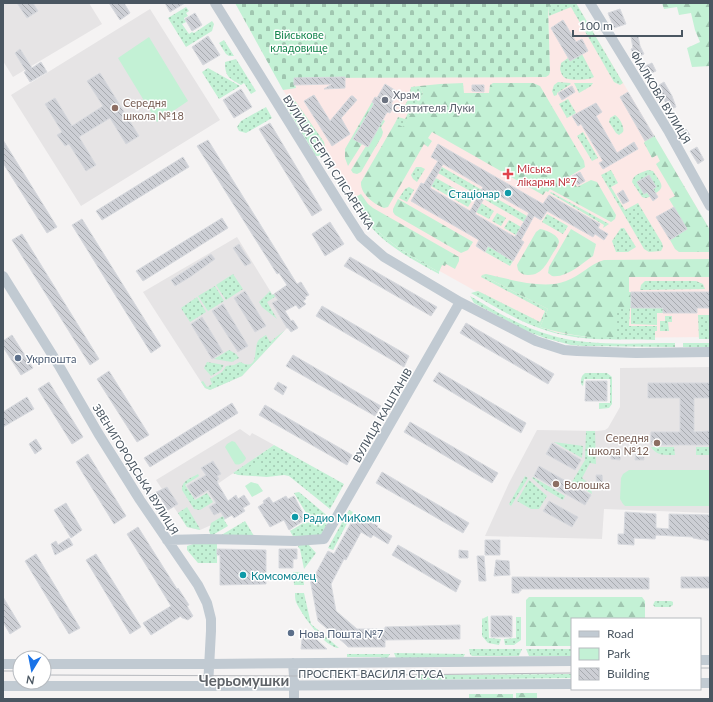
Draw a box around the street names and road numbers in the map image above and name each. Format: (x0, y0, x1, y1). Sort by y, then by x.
street label: ФІАЛКОВА ВУЛИЦЯ (628, 48, 694, 146)
street label: ВУЛИЦЯ СЕРГІЯ СЛІСАРЕНКА (281, 93, 378, 232)
street label: ВУЛИЦЯ КАШТАНІВ (350, 366, 414, 464)
street label: ЗВЕНИГОРОДСЬКА ВУЛИЦЯ (90, 401, 182, 537)
street label: ПРОСПЕКТ ВАСИЛЯ СТУСА (298, 667, 444, 680)

